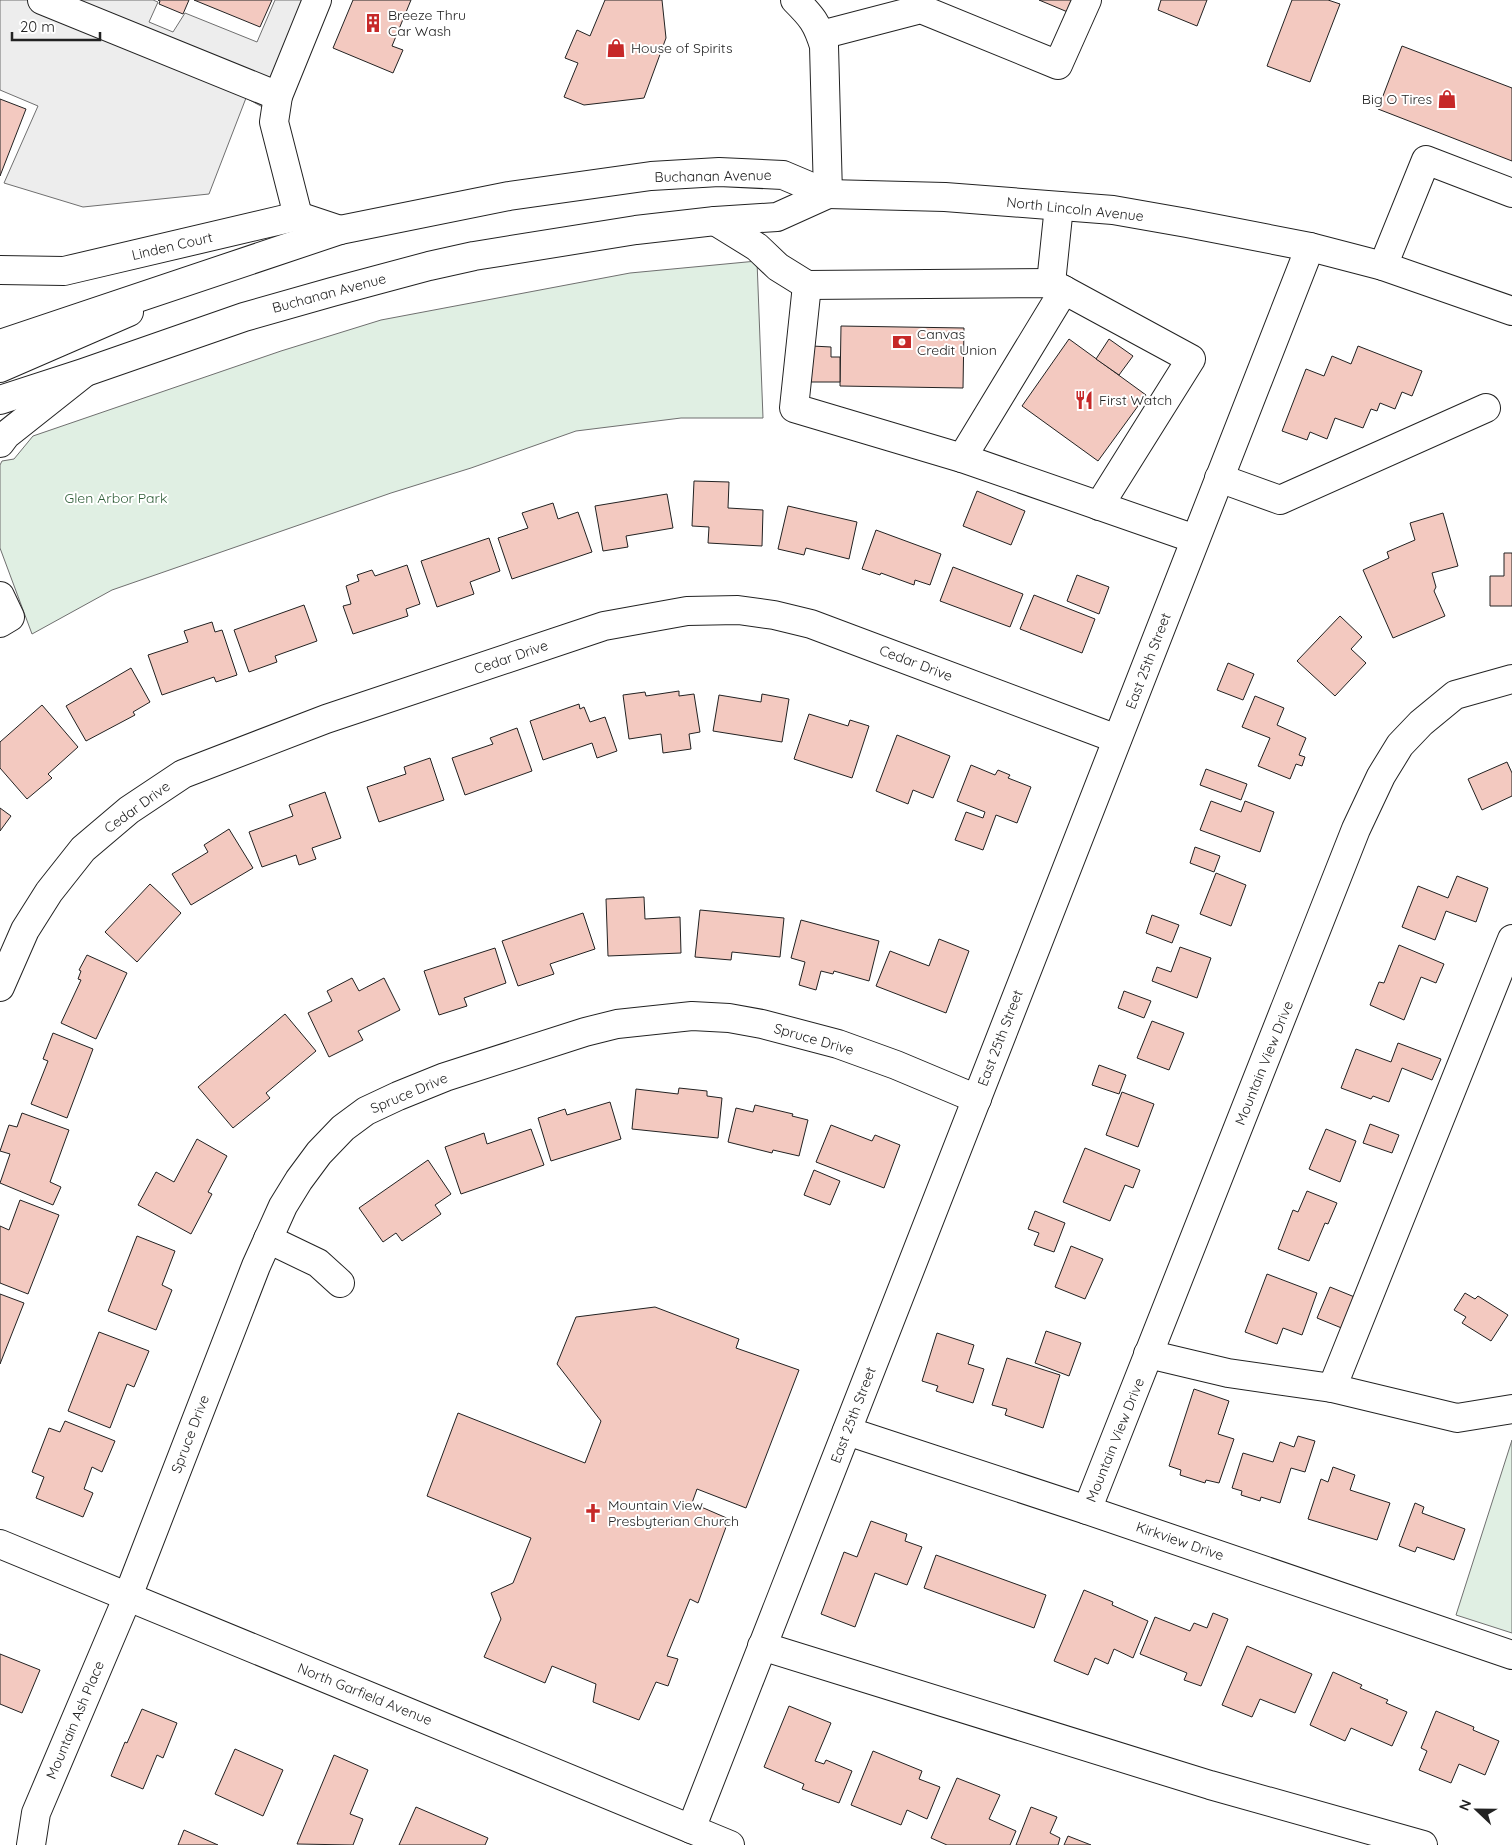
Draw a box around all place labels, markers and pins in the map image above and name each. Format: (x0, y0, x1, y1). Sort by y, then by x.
place label: Breeze Thru Car Wash (388, 6, 466, 40)
building icon: Breeze Thru Car Wash (362, 12, 384, 34)
shop icon: House of Spirits (605, 37, 627, 59)
place label: House of Spirits (631, 39, 732, 57)
shop icon: Big O Tires (1436, 88, 1458, 110)
place label: Big O Tires (1362, 90, 1432, 108)
place label: Canvas Credit Union (917, 325, 997, 359)
bank icon: Canvas Credit Union (891, 331, 913, 353)
restaurant icon: First Watch (1073, 389, 1095, 411)
place label: First Watch (1099, 391, 1172, 409)
place label: Mountain View Presbyterian Church (608, 1496, 739, 1530)
church icon: Mountain View Presbyterian Church (582, 1502, 604, 1524)

